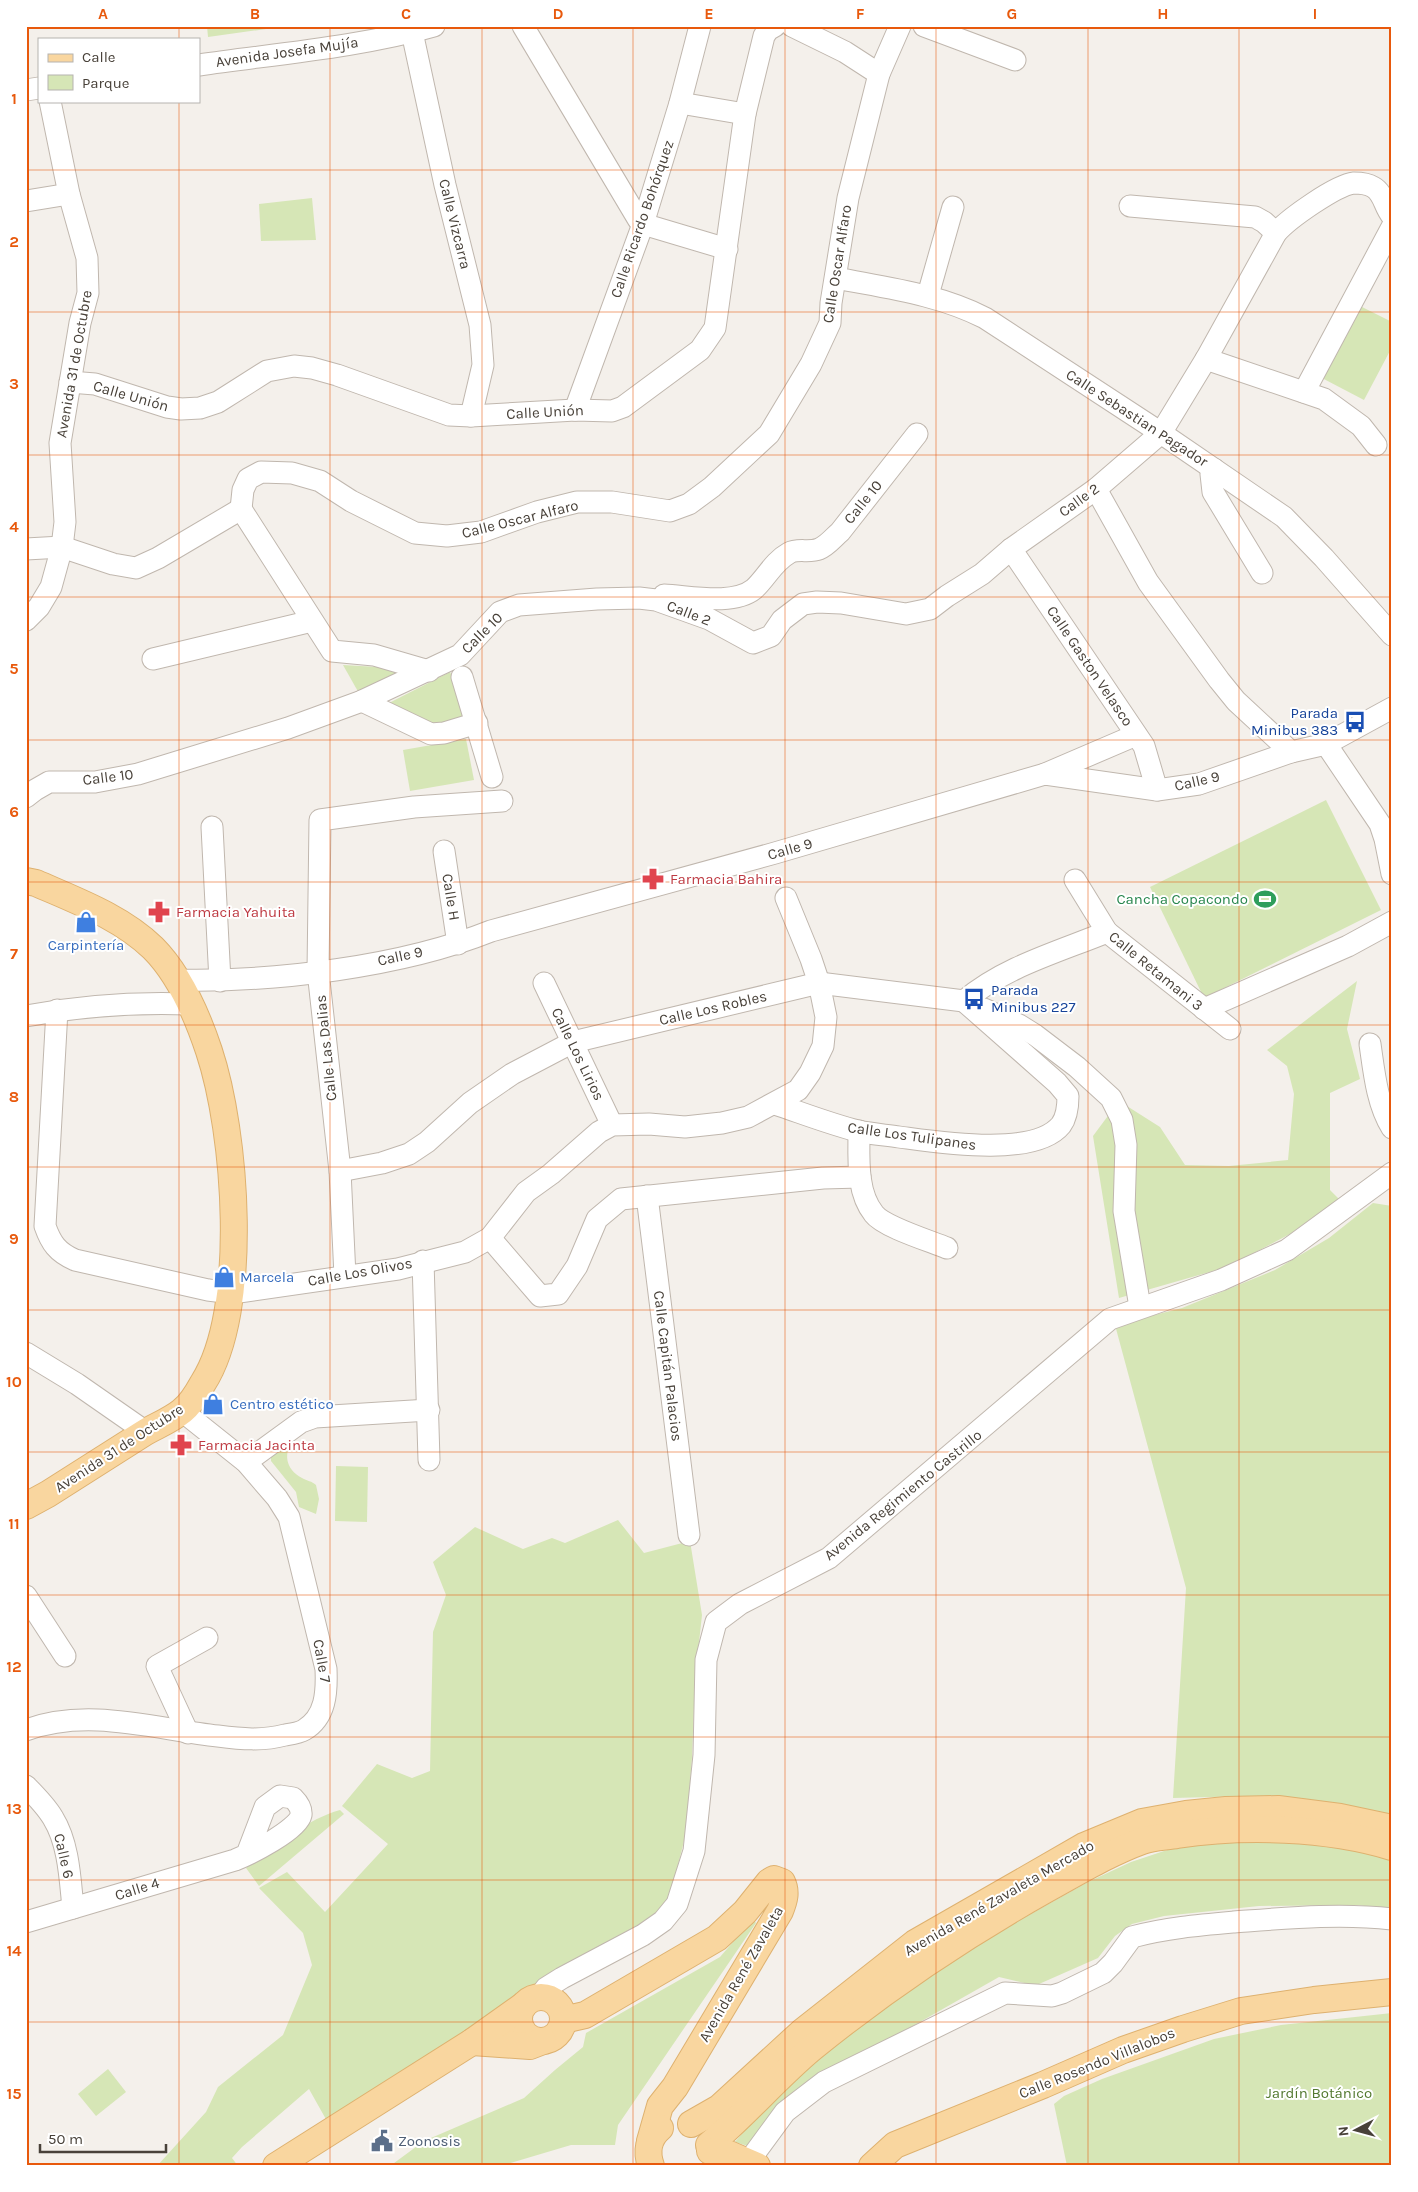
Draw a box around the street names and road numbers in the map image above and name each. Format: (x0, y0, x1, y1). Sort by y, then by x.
street label: Avenida Josefa Mujía (215, 33, 359, 71)
street label: Calle Ricardo Bohórquez (607, 138, 677, 300)
street label: Calle Vizcarra (435, 177, 475, 271)
street label: Calle Oscar Alfaro (819, 204, 855, 324)
street label: Avenida 31 de Octubre (52, 289, 96, 439)
street label: Calle Sebastian Pagador (1063, 365, 1212, 471)
street label: Calle Unión (91, 377, 171, 415)
street label: Calle Unión (506, 401, 584, 423)
street label: Calle 10 (840, 476, 886, 527)
street label: Calle 2 (1055, 479, 1103, 521)
street label: Calle Oscar Alfaro (460, 496, 580, 542)
street label: Calle 2 (664, 596, 714, 630)
street label: Calle Gaston Velasco (1043, 602, 1137, 730)
street label: Calle 10 (458, 609, 506, 657)
street label: Calle 10 (82, 765, 134, 789)
street label: Calle 9 (1173, 767, 1221, 795)
street label: Calle 9 (765, 834, 815, 864)
street label: Calle H (438, 872, 464, 922)
street label: Calle Retamani 3 (1105, 927, 1207, 1015)
street label: Calle 9 (376, 942, 424, 970)
street label: Calle Los Robles (657, 987, 769, 1029)
street label: Calle Las Dalias (311, 994, 341, 1102)
street label: Calle Los Lirios (548, 1005, 608, 1103)
street label: Calle Los Tulipanes (847, 1118, 977, 1154)
street label: Calle Los Olivos (306, 1254, 414, 1290)
street label: Calle Capitán Palacios (650, 1290, 686, 1442)
street label: Avenida 31 de Octubre (51, 1400, 187, 1496)
street label: Avenida Regimiento Castrillo (821, 1426, 985, 1564)
street label: Calle 7 (309, 1638, 335, 1684)
street label: Calle 6 (50, 1832, 78, 1880)
street label: Avenida René Zavaleta Mercado (901, 1836, 1097, 1960)
street label: Calle 4 (113, 1874, 162, 1904)
street label: Avenida René Zavaleta (695, 1903, 787, 2045)
street label: Calle Rosendo Villalobos (1016, 2023, 1178, 2103)

